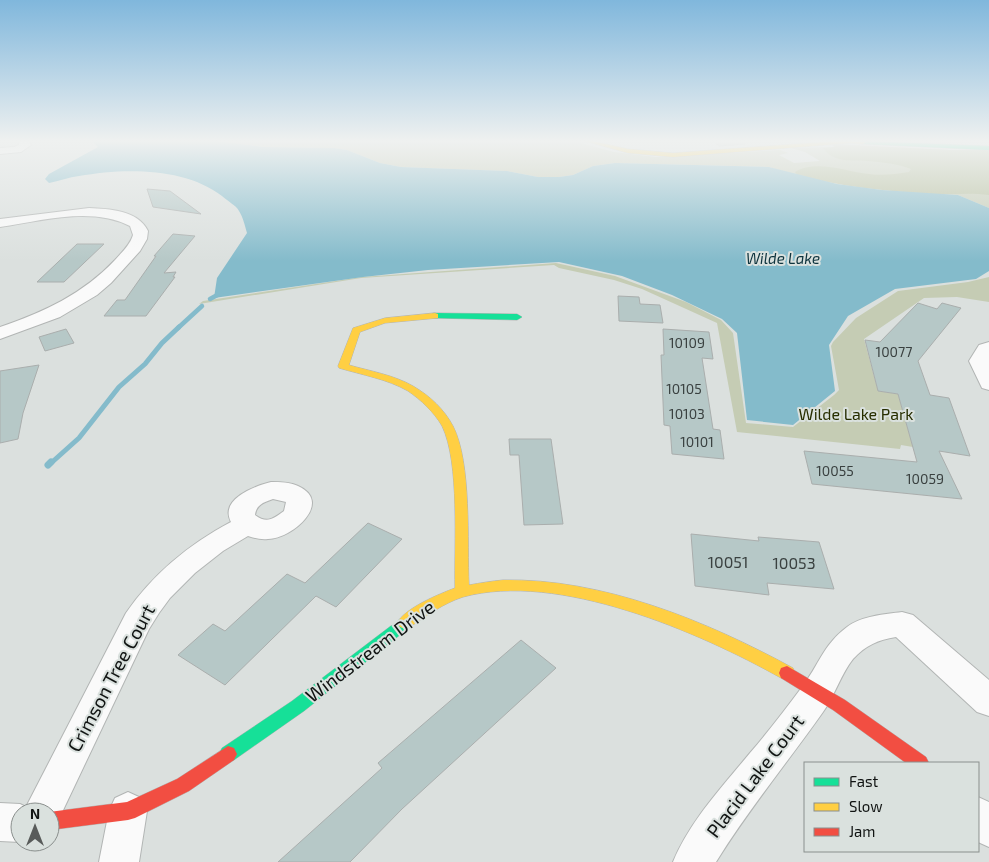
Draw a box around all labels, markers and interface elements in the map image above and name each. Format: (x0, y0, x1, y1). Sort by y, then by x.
water label: Wilde Lake (746, 249, 820, 267)
house number: 10109 (669, 334, 705, 351)
house number: 10077 (876, 343, 912, 360)
house number: 10105 (666, 380, 702, 397)
park label: Wilde Lake Park (798, 404, 914, 423)
house number: 10103 (669, 405, 705, 422)
house number: 10101 (680, 433, 714, 450)
house number: 10055 (816, 462, 854, 479)
house number: 10059 (906, 470, 944, 487)
house number: 10051 (708, 552, 748, 571)
house number: 10053 (772, 553, 816, 572)
street label: Windstream Drive (301, 595, 439, 707)
street label: Crimson Tree Court (62, 600, 159, 755)
street label: Placid Lake Court (701, 710, 808, 842)
legend (804, 762, 979, 852)
text: Fast (849, 772, 879, 790)
text: Slow (849, 797, 883, 815)
north arrow (10, 802, 60, 852)
text: N (30, 805, 40, 822)
text: Jam (849, 822, 875, 840)

